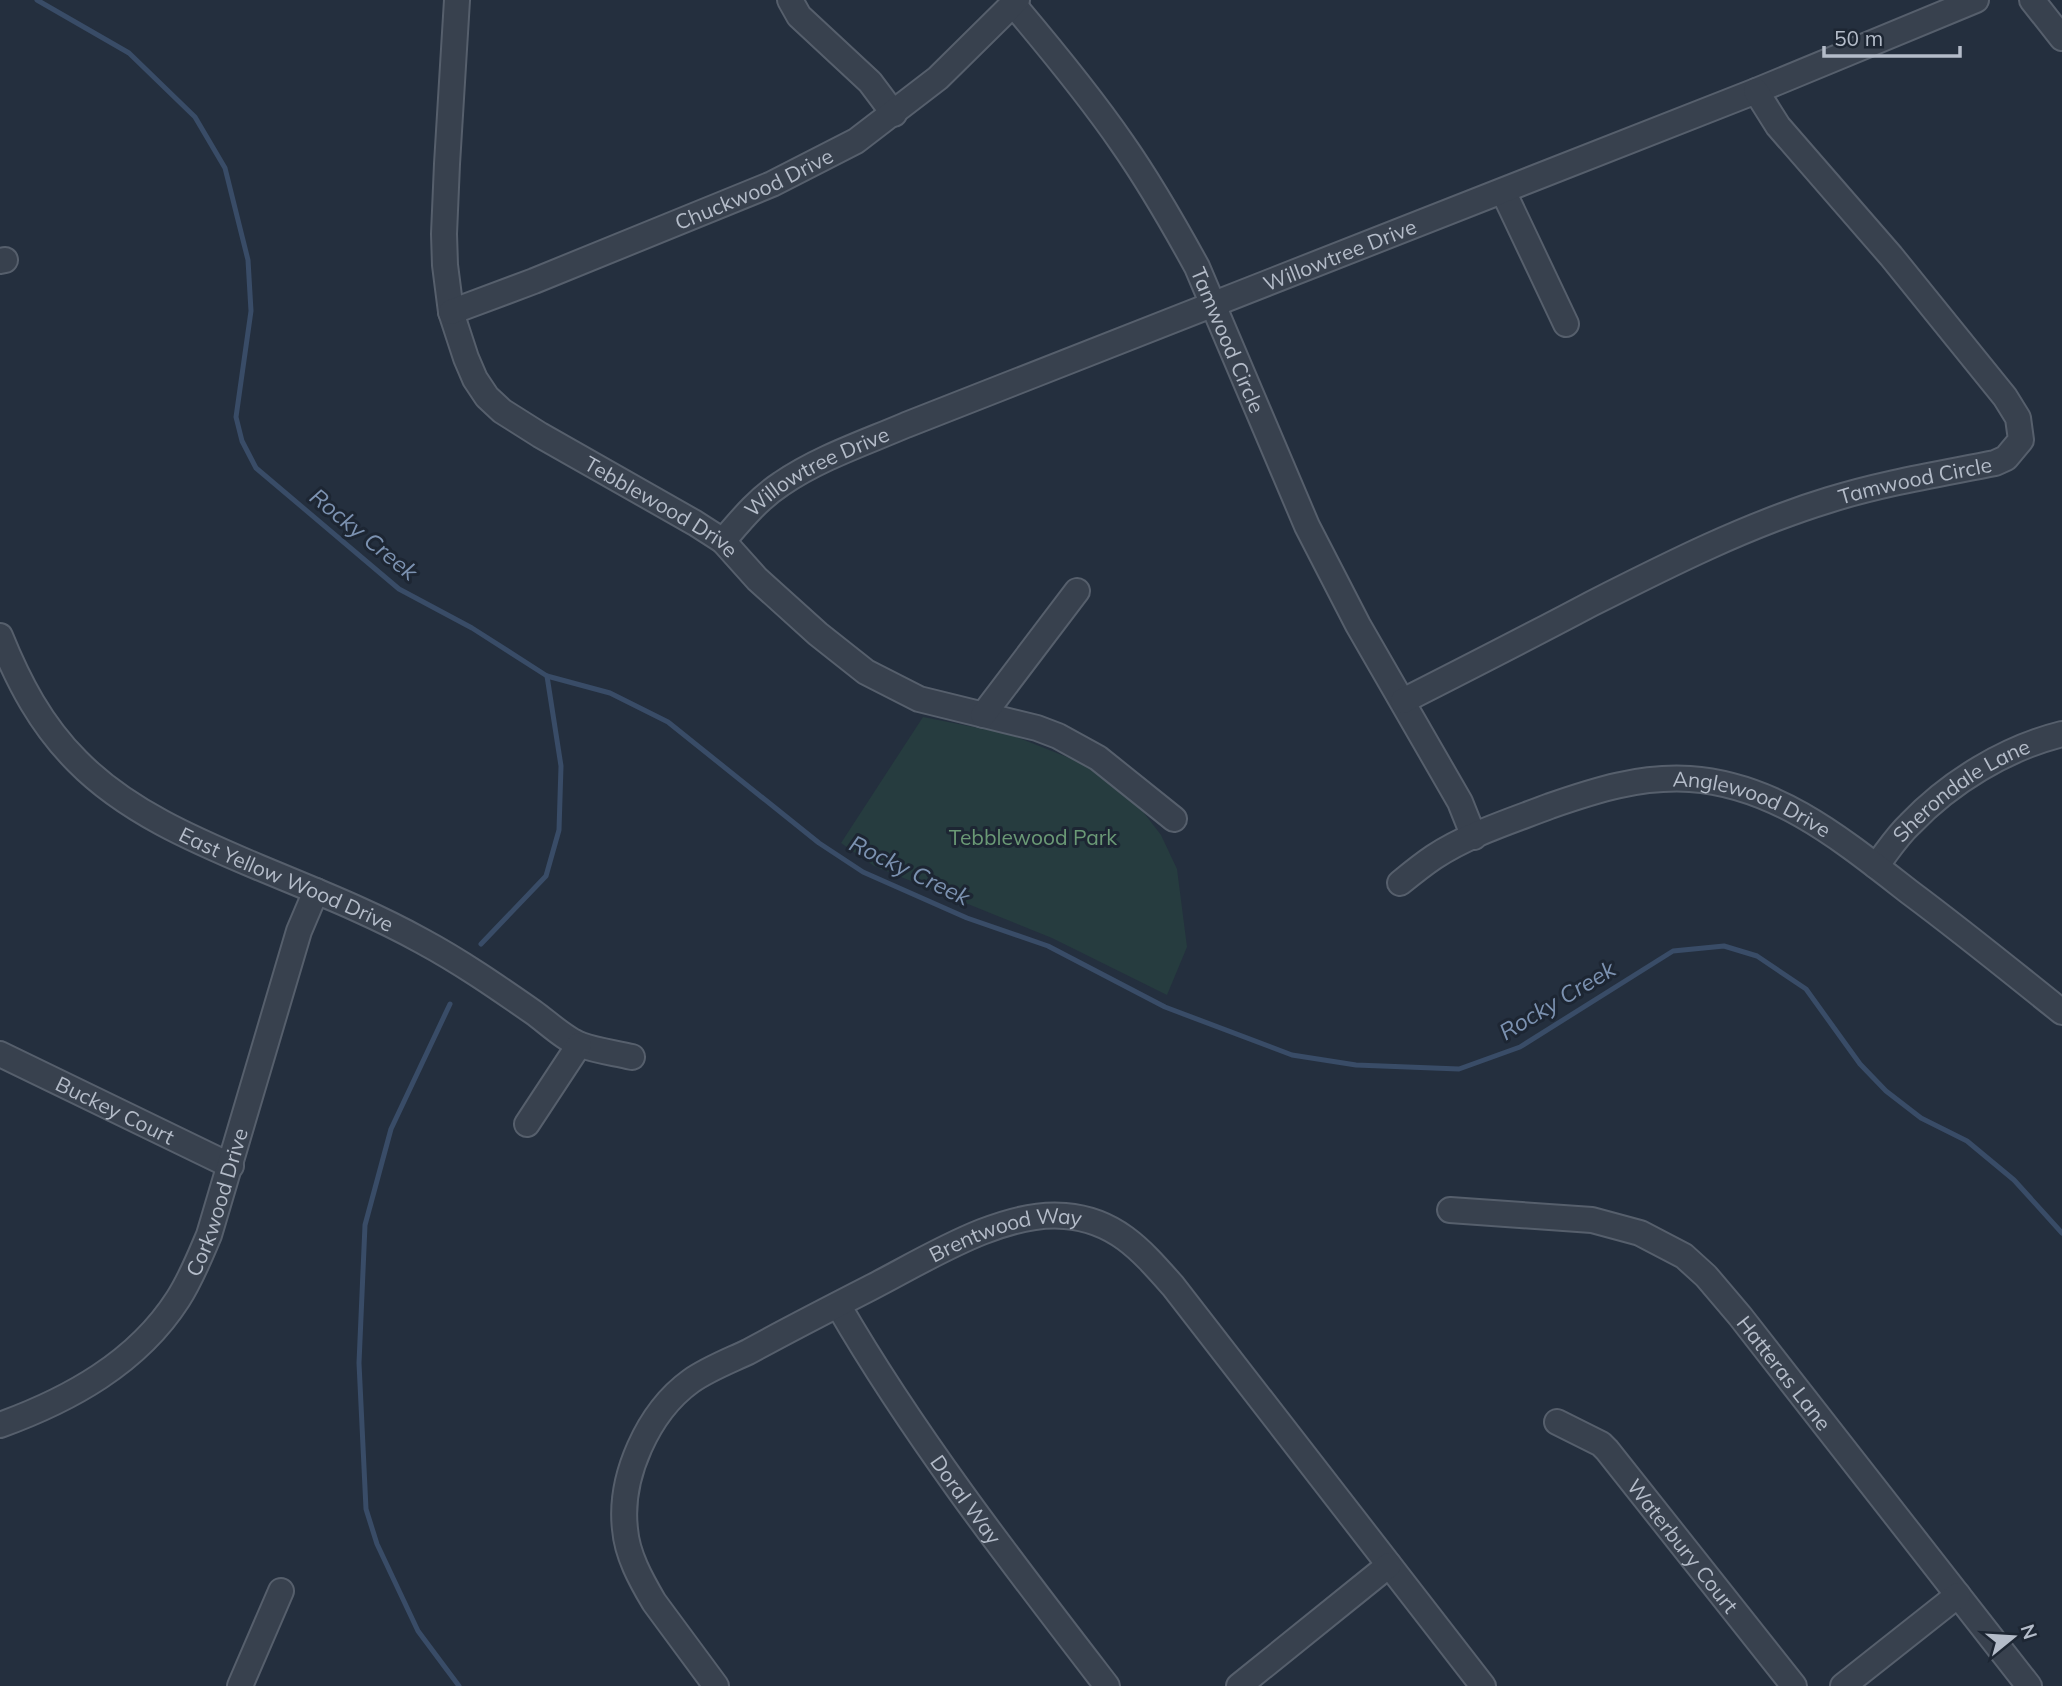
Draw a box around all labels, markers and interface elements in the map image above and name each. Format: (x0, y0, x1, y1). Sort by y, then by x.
scale bar (1824, 14, 1960, 58)
text: 50 m (1834, 25, 1883, 51)
street label: Chuckwood Drive (671, 142, 837, 235)
street label: Willowtree Drive (1259, 213, 1420, 296)
street label: Tamwood Circle (1186, 263, 1270, 417)
street label: Willowtree Drive (739, 421, 893, 522)
street label: Tebblewood Drive (580, 450, 744, 562)
street label: Tamwood Circle (1835, 451, 1994, 509)
water label: Rocky Creek (304, 482, 425, 587)
street label: Sherondale Lane (1887, 733, 2033, 847)
street label: Anglewood Drive (1672, 765, 1836, 843)
street label: East Yellow Wood Drive (175, 821, 398, 937)
park label: Tebblewood Park (949, 824, 1117, 850)
water label: Rocky Creek (845, 828, 976, 912)
water label: Rocky Creek (1494, 953, 1621, 1046)
street label: Buckey Court (52, 1070, 179, 1150)
street label: Corkwood Drive (180, 1125, 253, 1280)
street label: Brentwood Way (924, 1202, 1084, 1267)
street label: Hatteras Lane (1732, 1310, 1837, 1435)
street label: Doral Way (925, 1450, 1007, 1549)
street label: Waterbury Court (1622, 1474, 1744, 1618)
north arrow (1978, 1602, 2048, 1672)
text: N (2016, 1621, 2043, 1642)

